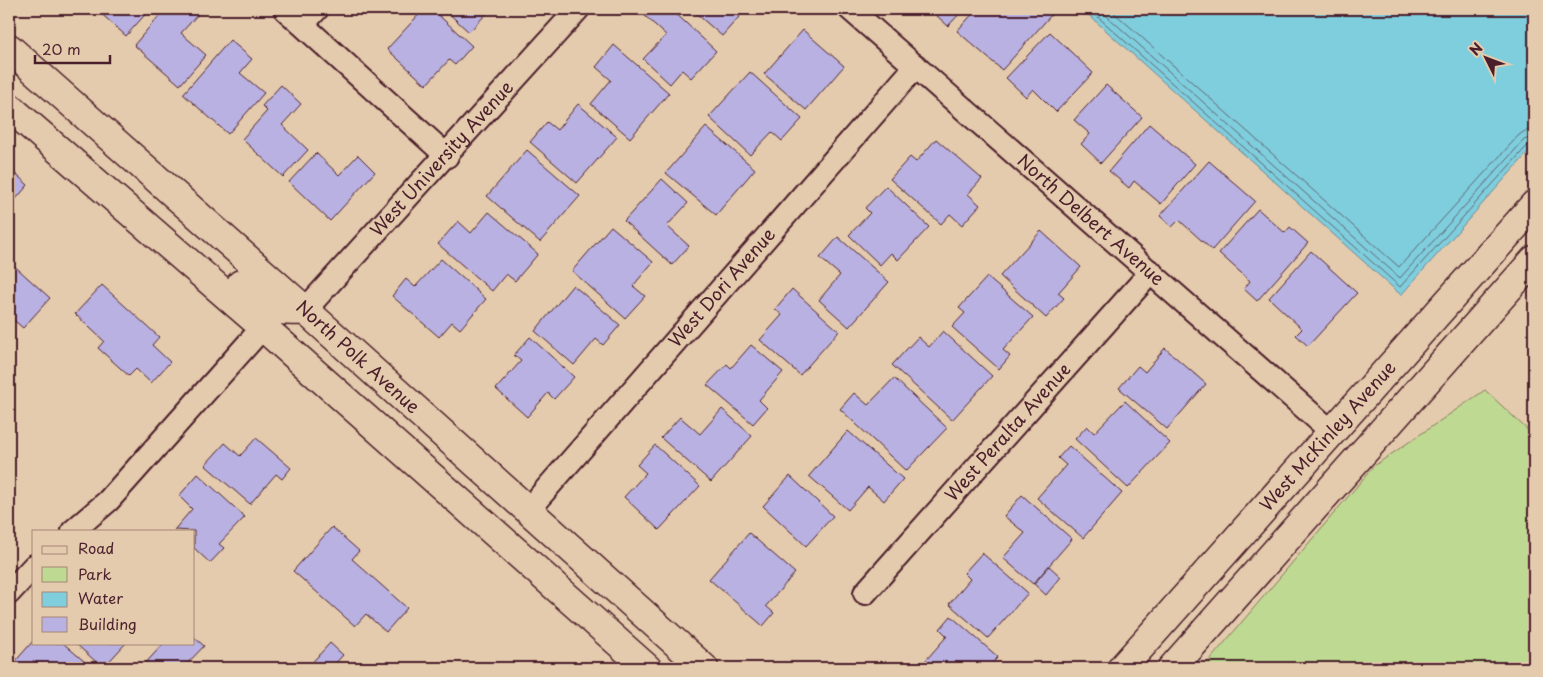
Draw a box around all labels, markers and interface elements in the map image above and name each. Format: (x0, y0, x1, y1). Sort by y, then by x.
scale bar (35, 32, 110, 64)
north arrow (1460, 32, 1510, 82)
text: 20 m (42, 37, 81, 60)
text: N (1464, 38, 1487, 60)
street label: West University Avenue (363, 74, 519, 242)
street label: North Delbert Avenue (1012, 147, 1171, 291)
street label: West Dori Avenue (661, 221, 781, 353)
street label: North Polk Avenue (291, 293, 427, 419)
street label: West McKinley Avenue (1253, 354, 1401, 517)
street label: West Peralta Avenue (938, 356, 1076, 507)
legend (32, 530, 195, 644)
text: Road (78, 536, 114, 559)
text: Park (78, 562, 112, 585)
text: Water (78, 586, 123, 609)
text: Building (78, 612, 137, 635)

